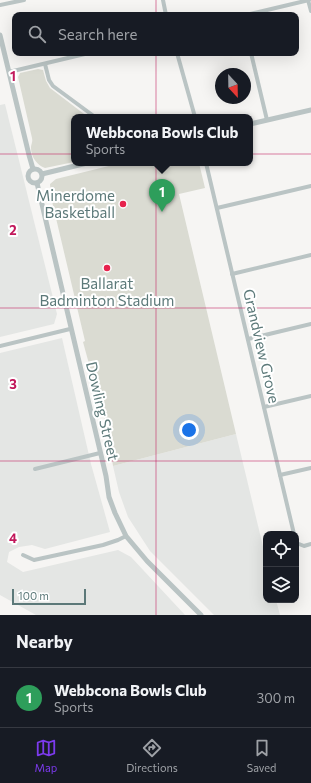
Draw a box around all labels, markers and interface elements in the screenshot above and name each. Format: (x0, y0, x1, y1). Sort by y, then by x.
search box (12, 12, 299, 56)
icon: search (26, 23, 48, 45)
text: Search here (58, 25, 137, 43)
text: 1 (10, 68, 16, 84)
north arrow (215, 68, 251, 104)
popup (71, 114, 253, 166)
text: Webbcona Bowls Club (86, 123, 238, 141)
text: Sports (86, 141, 125, 157)
pin: 1 (149, 179, 175, 212)
place label: Minerdome Basketball (36, 186, 115, 221)
marker: Minerdome Basketball (118, 199, 128, 209)
text: 2 (9, 222, 17, 238)
marker: Ballarat Badminton Stadium (102, 263, 112, 273)
place label: Ballarat Badminton Stadium (40, 274, 174, 309)
street label: Grandview Grove (240, 287, 284, 405)
street label: Dowling Street (83, 360, 123, 462)
text: 3 (9, 376, 17, 392)
your location (179, 420, 199, 440)
text: 4 (9, 530, 17, 546)
map controls (263, 531, 299, 603)
button: locate (263, 531, 299, 567)
button: layers (263, 567, 299, 603)
scale bar (12, 587, 86, 606)
text: 100 m (18, 589, 49, 602)
text: Nearby (16, 631, 73, 652)
text: Webbcona Bowls Club (54, 681, 207, 699)
text: 1 (26, 690, 32, 706)
text: 300 m (257, 690, 295, 706)
text: Sports (54, 699, 94, 715)
tab: Map (35, 737, 57, 774)
tab: Directions (126, 737, 178, 774)
tab: Saved (247, 737, 276, 774)

